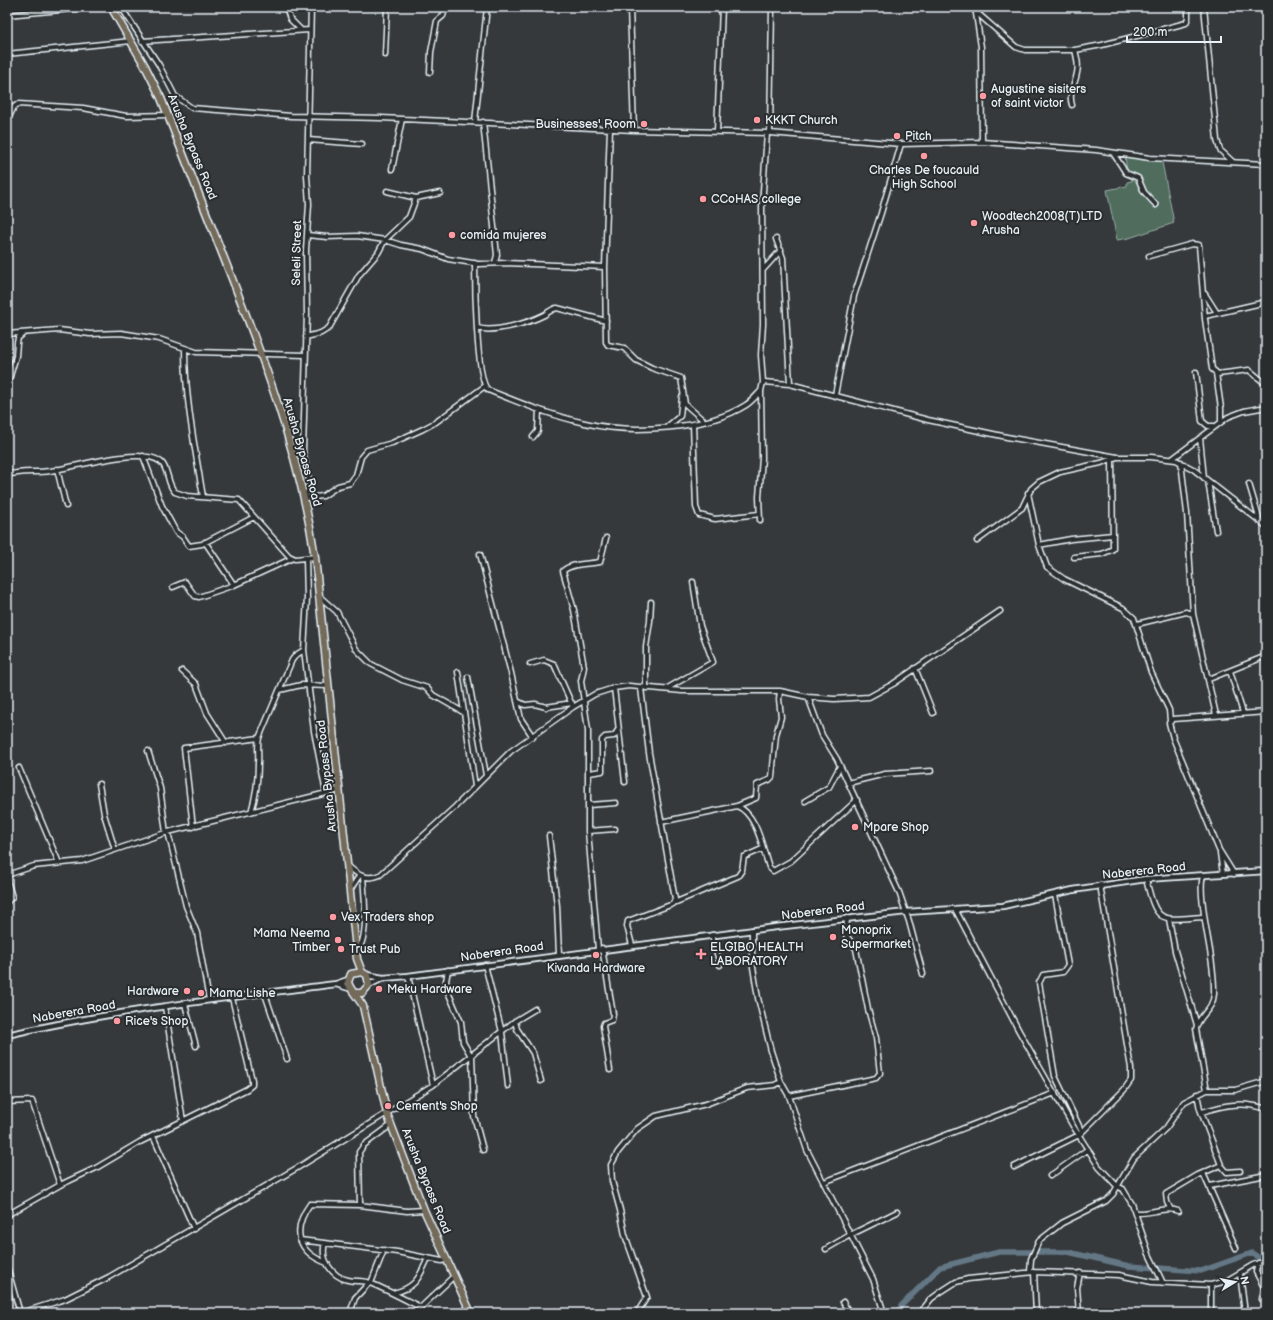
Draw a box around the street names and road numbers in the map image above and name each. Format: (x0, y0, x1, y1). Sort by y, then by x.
street label: Arusha Bypass Road (164, 92, 220, 202)
street label: Seleli Street (289, 220, 305, 286)
street label: Arusha Bypass Road (279, 396, 325, 508)
street label: Arusha Bypass Road (314, 719, 340, 833)
street label: Naberera Road (1101, 859, 1187, 883)
street label: Naberera Road (780, 898, 866, 924)
street label: Naberera Road (459, 939, 545, 965)
street label: Naberera Road (31, 997, 117, 1027)
street label: Arusha Bypass Road (398, 1126, 454, 1236)

